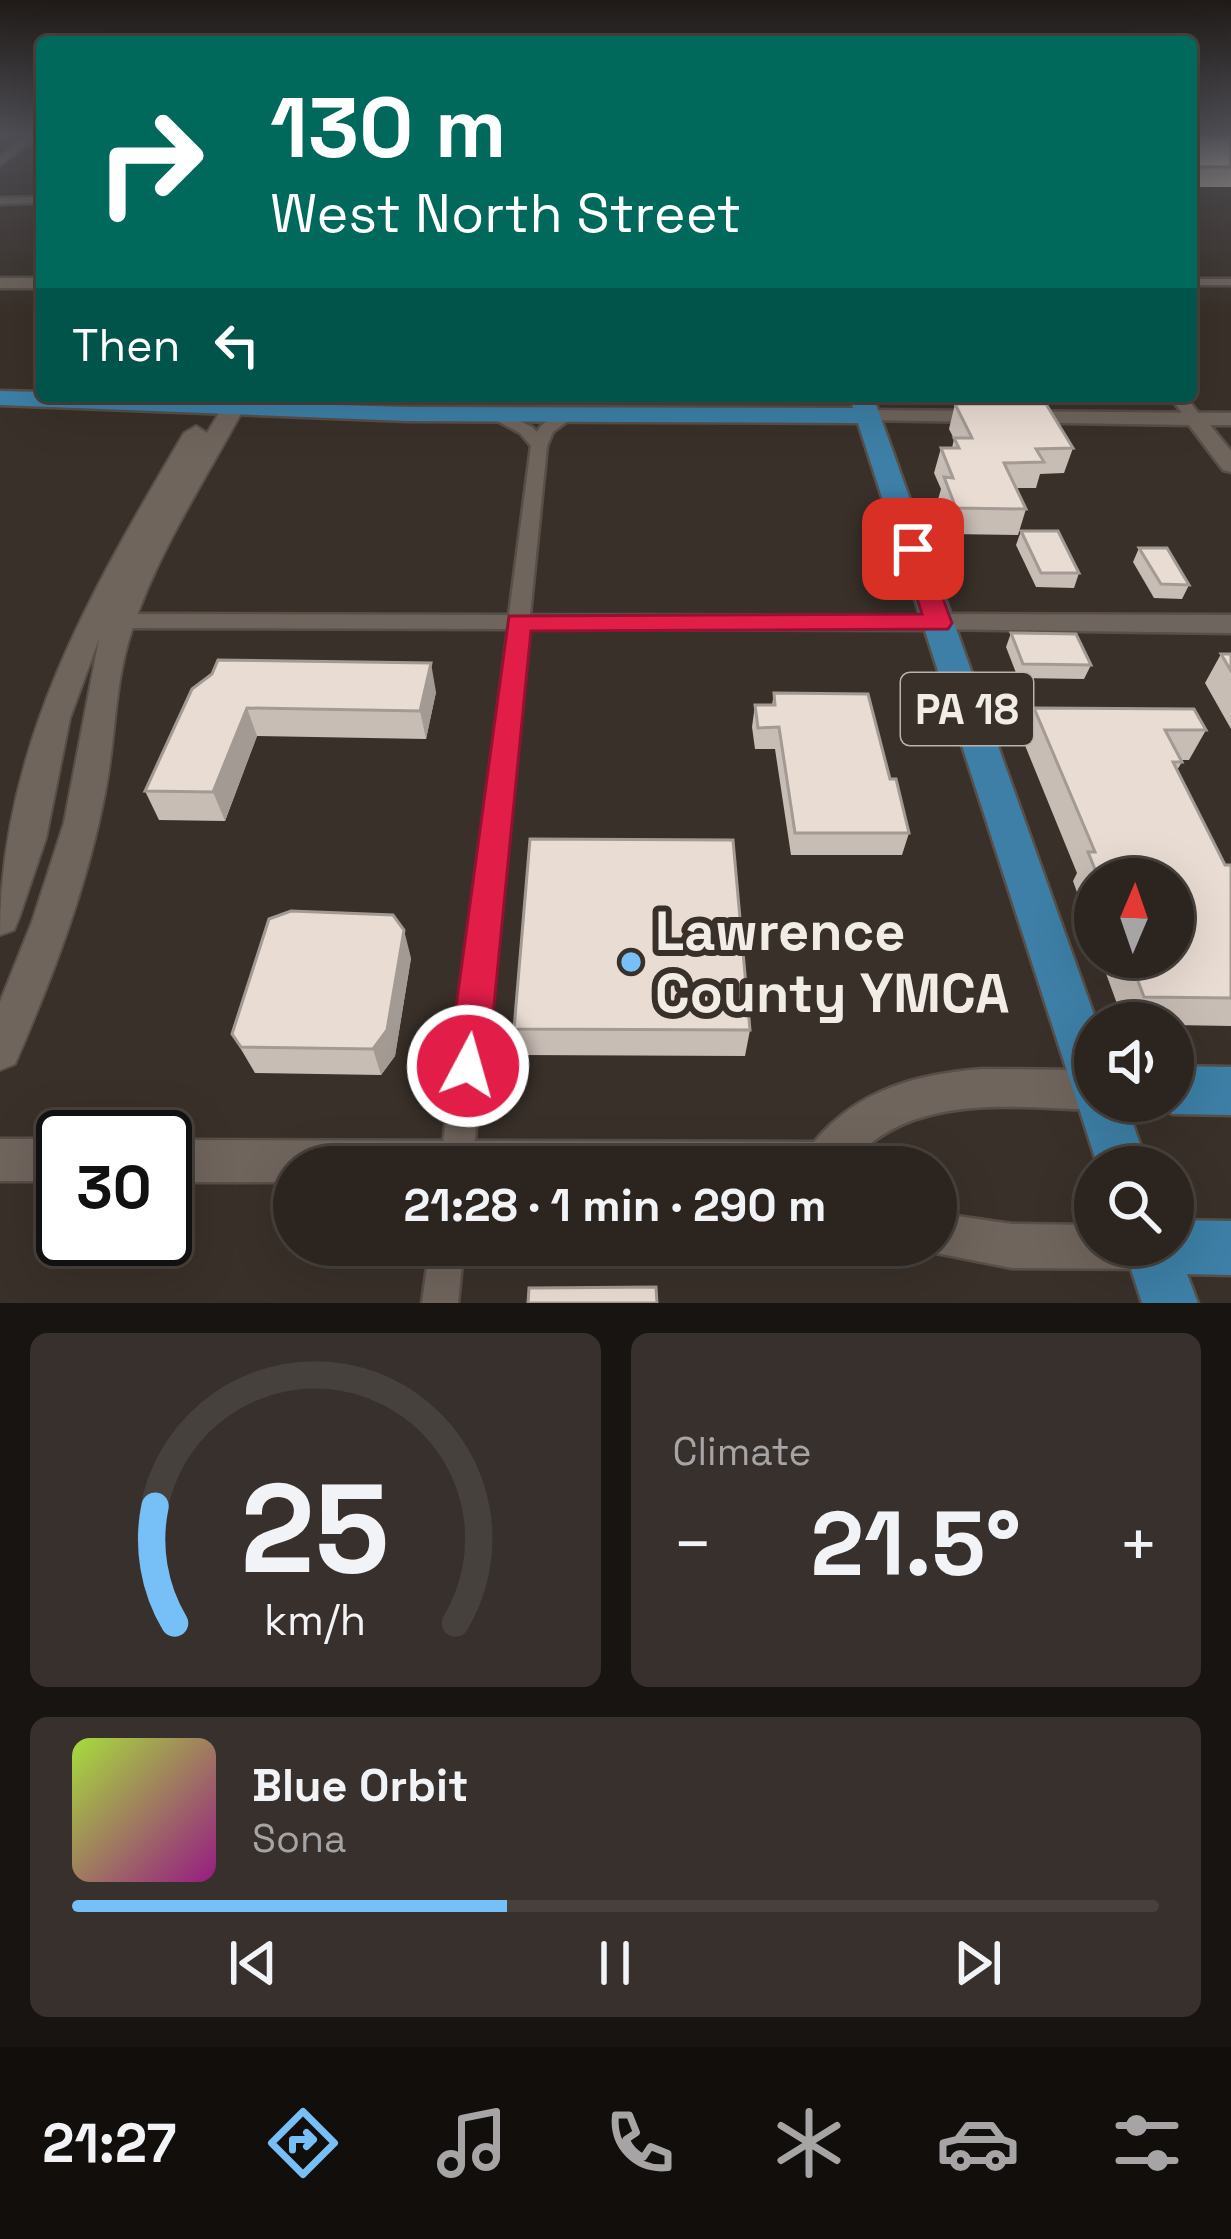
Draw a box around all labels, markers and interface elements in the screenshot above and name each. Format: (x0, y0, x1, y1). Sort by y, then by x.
text: 130 m (270, 74, 507, 182)
icon: right (72, 84, 228, 240)
text: West North Street (270, 179, 741, 248)
icon: left (204, 312, 270, 378)
text: Then (72, 317, 180, 374)
pin (862, 498, 964, 600)
icon: arrive (880, 516, 946, 582)
road number: PA 18 (901, 673, 1033, 745)
north arrow (1074, 858, 1194, 978)
map controls (1074, 858, 1194, 1266)
place label: Lawrence County YMCA (655, 897, 1010, 1028)
marker: Lawrence County YMCA (618, 949, 644, 975)
button: sound (1074, 1002, 1194, 1122)
position arrow (405, 1003, 531, 1129)
speed limit sign: 30 (36, 1110, 192, 1266)
button: search (1074, 1146, 1194, 1266)
text: 21:28 · 1 min · 290 m (404, 1177, 826, 1234)
text: Climate (673, 1427, 812, 1476)
text: 25 (241, 1449, 390, 1608)
text: 21.5° (811, 1486, 1021, 1601)
text: − (673, 1502, 713, 1586)
text: + (1118, 1502, 1159, 1586)
text: km/h (264, 1593, 366, 1648)
text: Blue Orbit (252, 1757, 468, 1814)
text: Sona (252, 1814, 346, 1863)
icon: previous (220, 1930, 286, 1996)
icon: pause (582, 1930, 648, 1996)
icon: next (945, 1930, 1011, 1996)
icon: directions (261, 2101, 345, 2185)
icon: music (430, 2101, 514, 2185)
icon: phone (598, 2101, 682, 2185)
icon: climate (767, 2101, 851, 2185)
icon: car (936, 2101, 1020, 2185)
icon: filters (1105, 2101, 1189, 2185)
text: 21:27 (42, 2109, 176, 2178)

